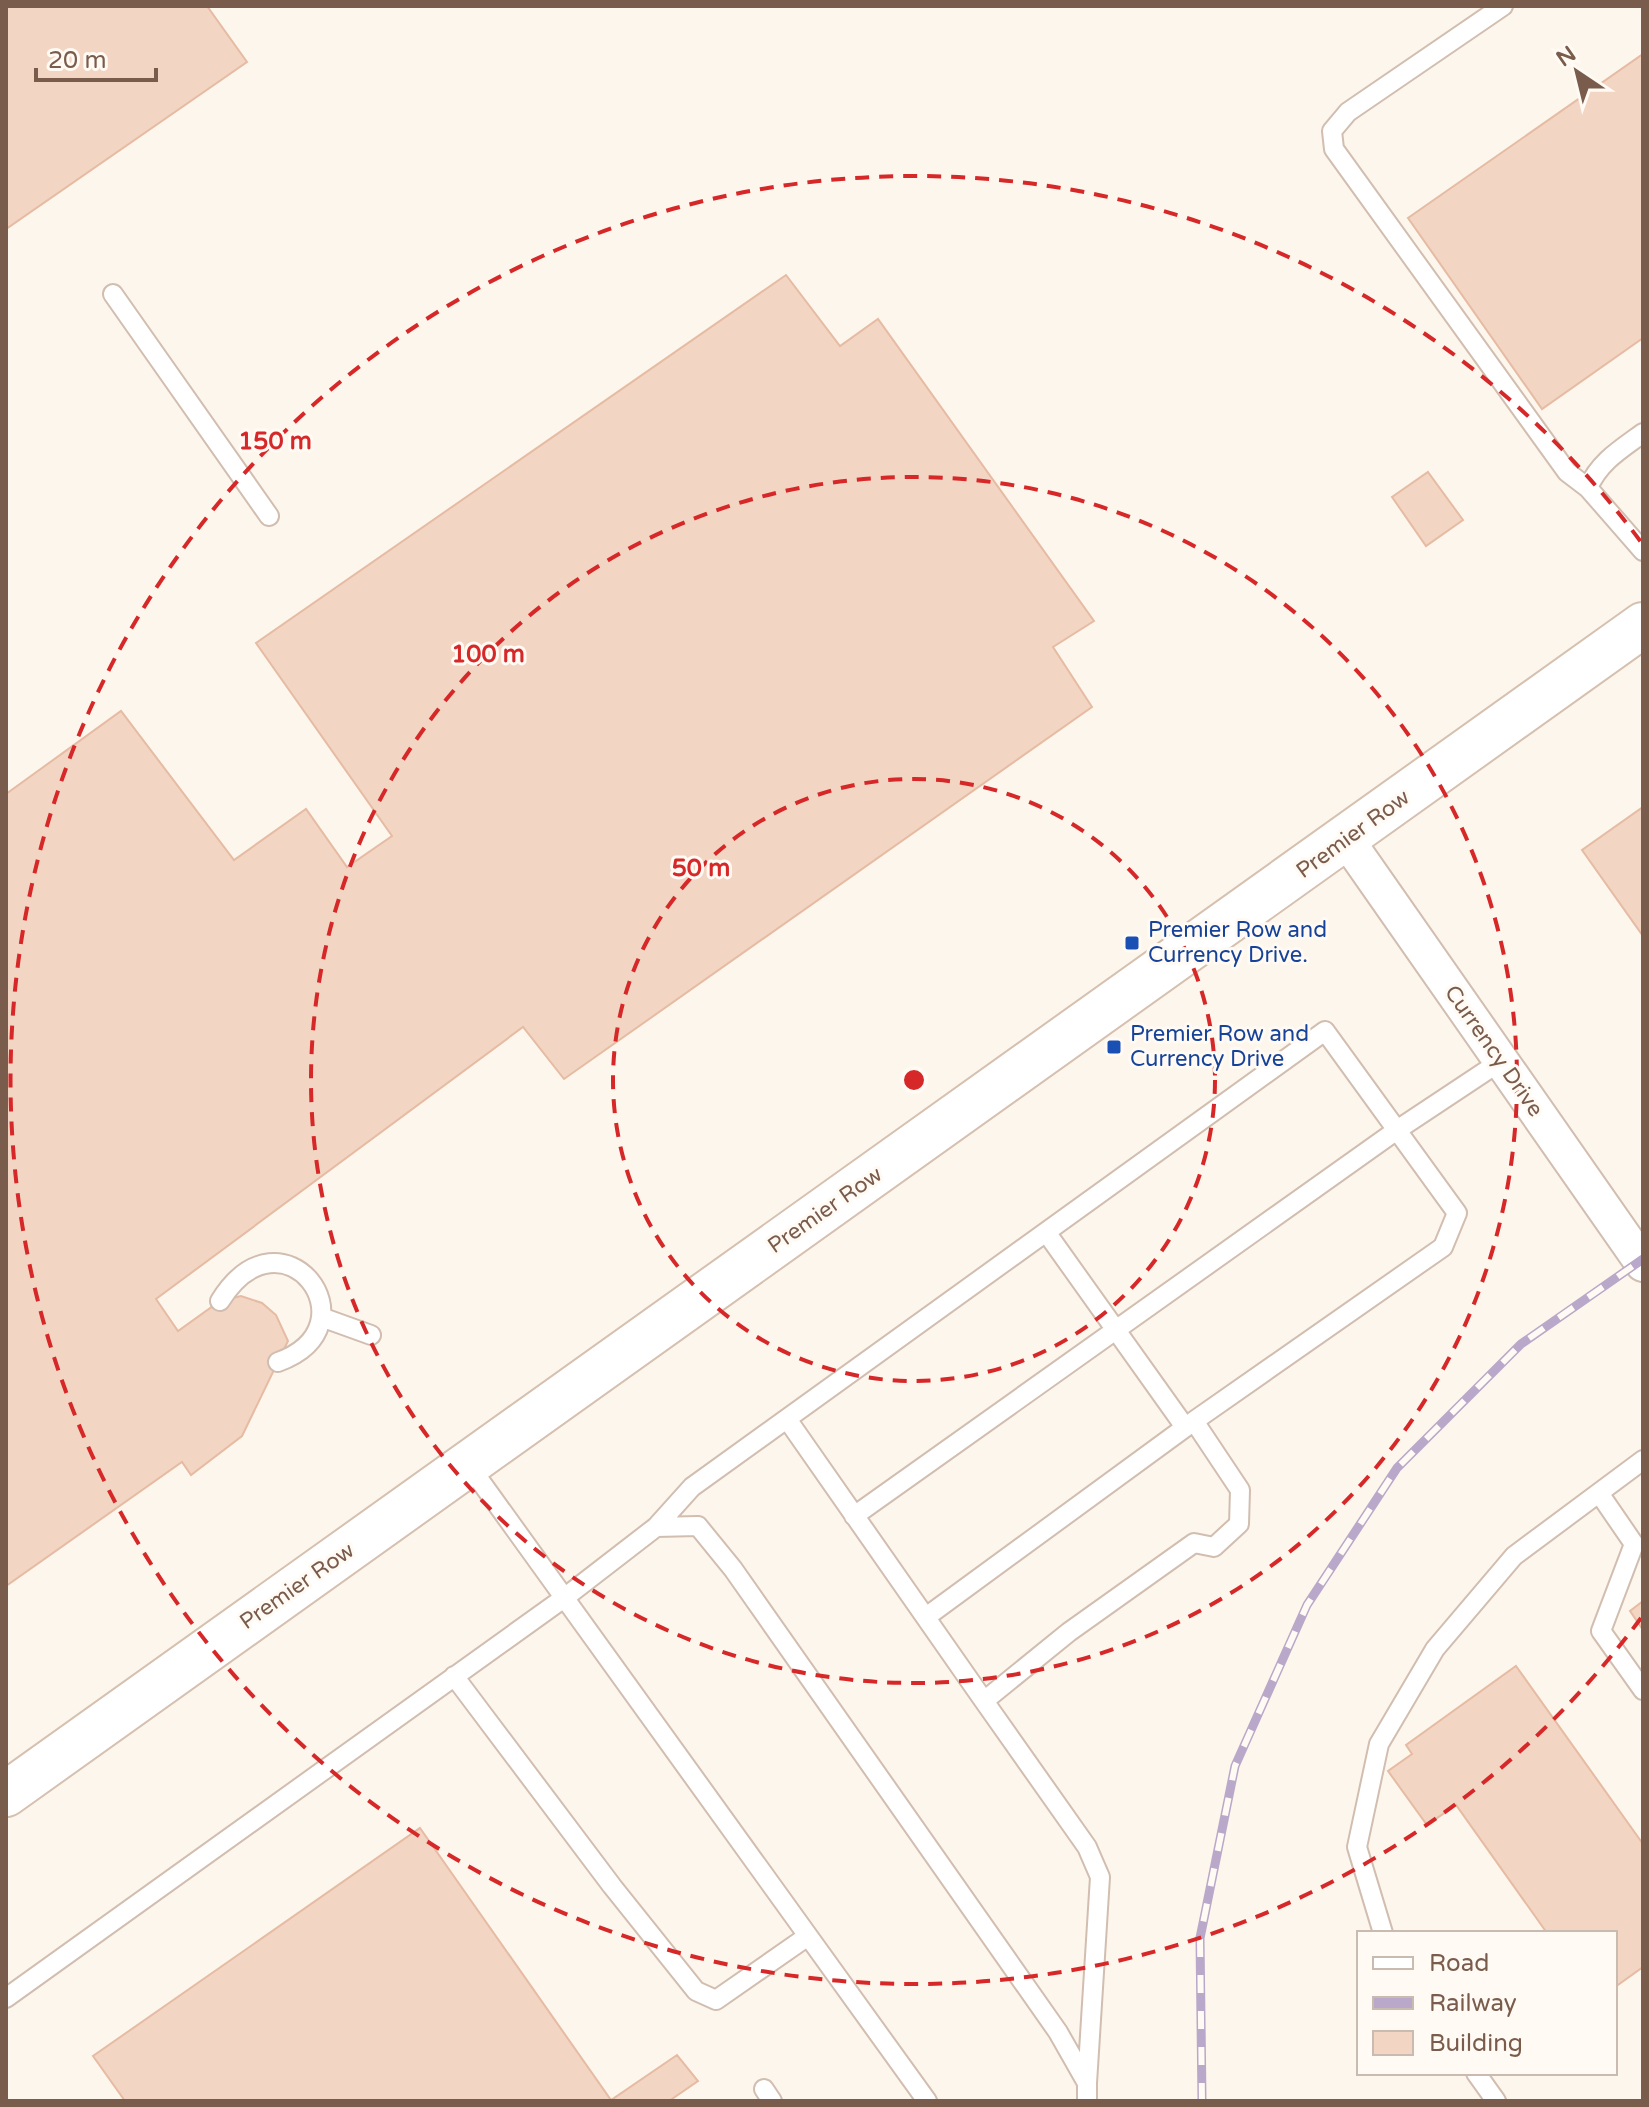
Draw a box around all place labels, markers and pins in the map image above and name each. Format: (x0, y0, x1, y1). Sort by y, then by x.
place label: Premier Row and Currency Drive. (1148, 917, 1327, 968)
marker: Premier Row and Currency Drive. (1123, 934, 1141, 952)
place label: Premier Row and Currency Drive (1130, 1021, 1309, 1072)
marker: Premier Row and Currency Drive (1105, 1038, 1123, 1056)
centre of rings (900, 1066, 928, 1094)

